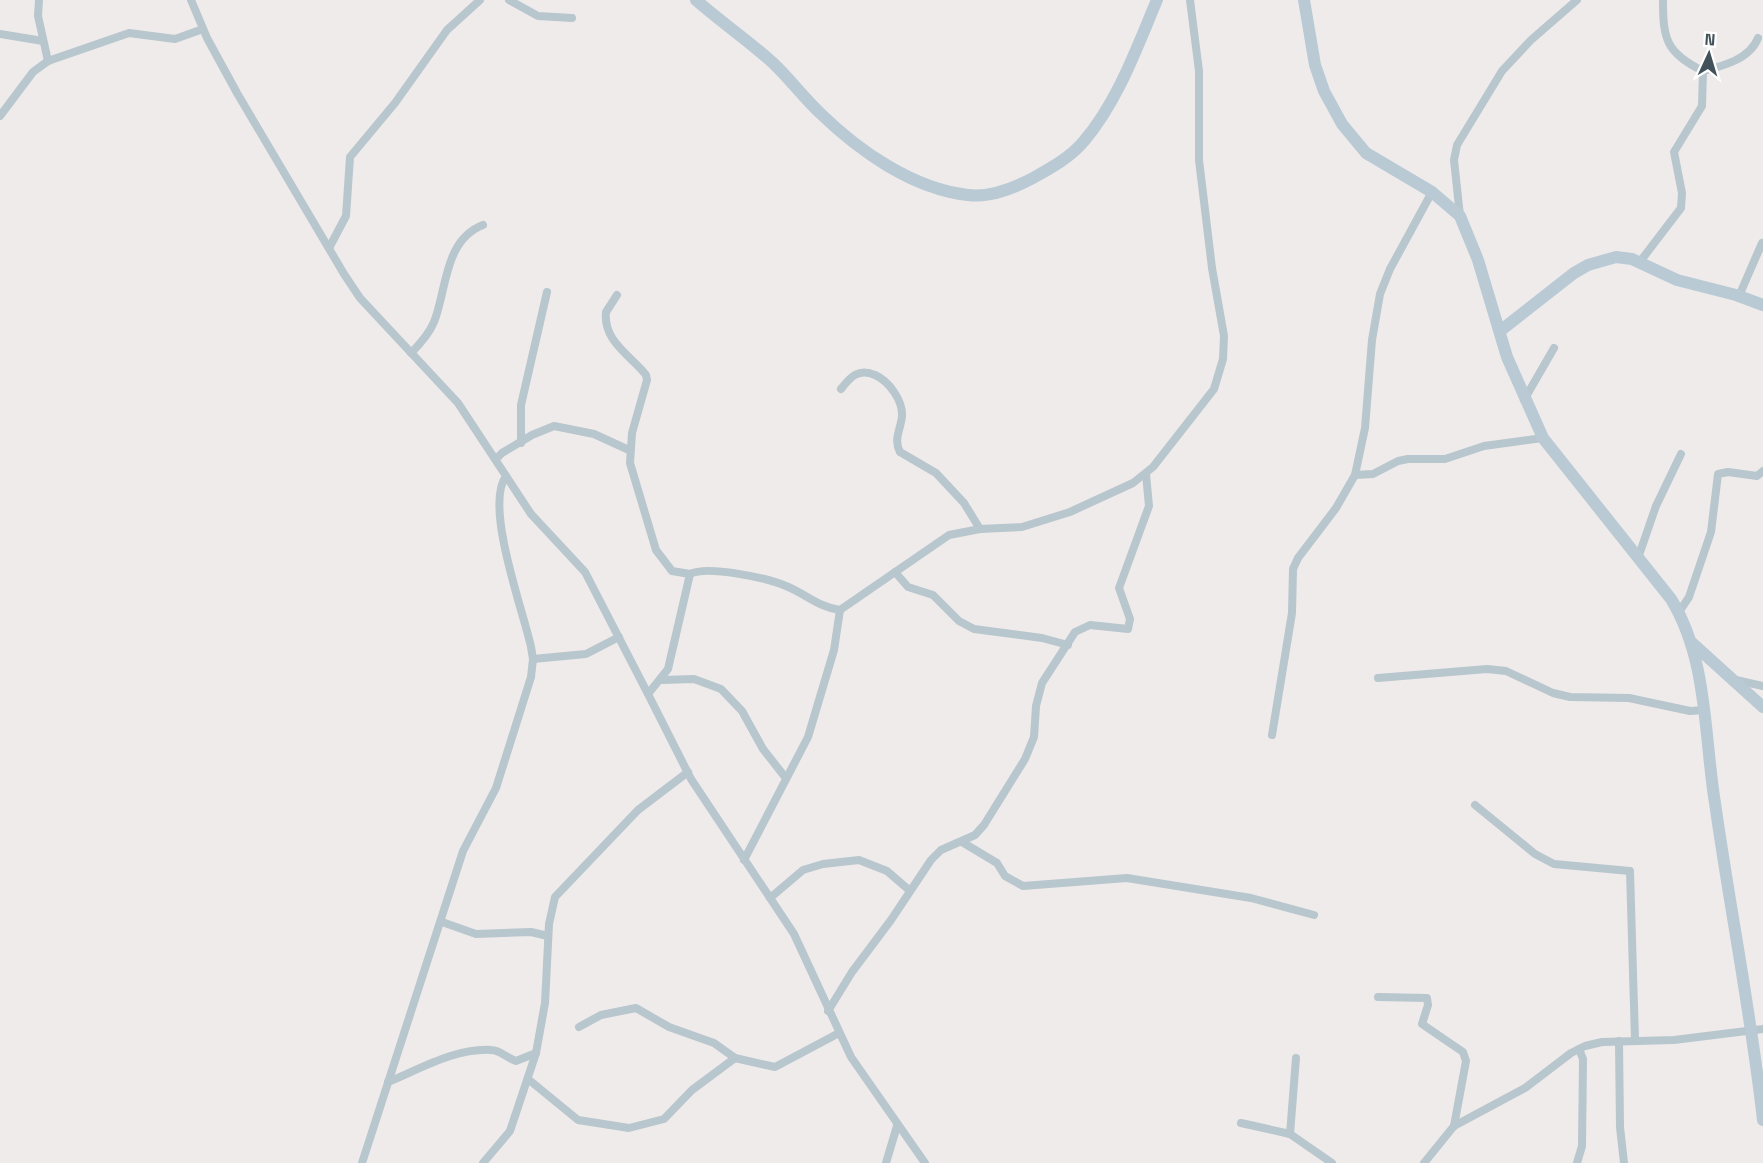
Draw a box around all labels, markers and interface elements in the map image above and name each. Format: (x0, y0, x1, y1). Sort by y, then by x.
north arrow (1679, 24, 1739, 84)
text: N (1704, 29, 1716, 50)

